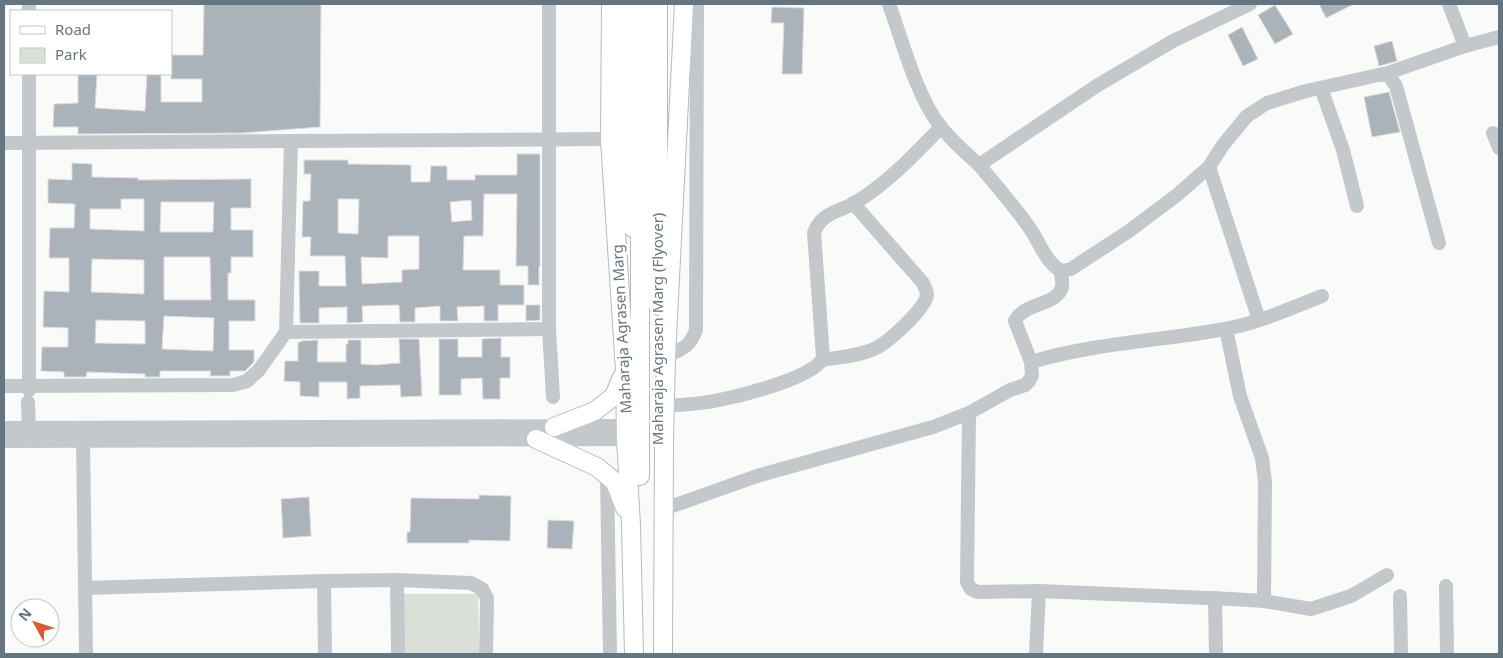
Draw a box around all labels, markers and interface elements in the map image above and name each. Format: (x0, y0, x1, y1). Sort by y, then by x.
legend (10, 10, 172, 75)
text: Road (55, 19, 91, 39)
text: Park (55, 44, 87, 64)
street label: Maharaja Agrasen Marg (Flyover) (647, 213, 667, 445)
street label: Maharaja Agrasen Marg (607, 244, 635, 414)
north arrow (10, 598, 60, 648)
text: N (14, 604, 36, 625)

